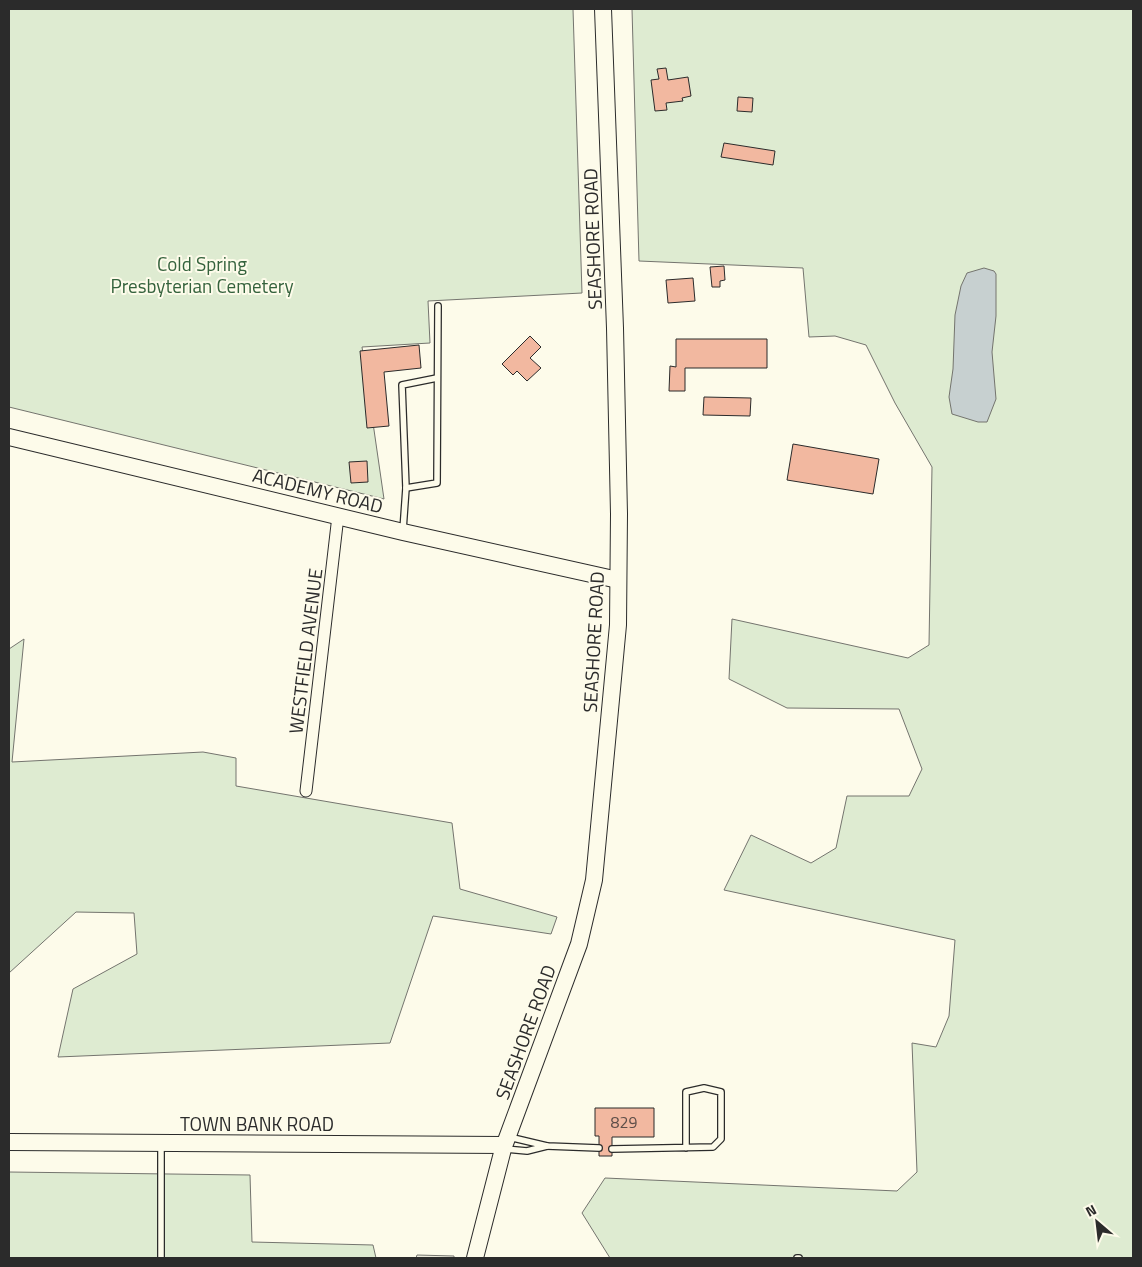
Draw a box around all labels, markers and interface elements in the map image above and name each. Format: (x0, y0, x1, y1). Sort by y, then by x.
street label: SEASHORE ROAD (575, 168, 609, 310)
park label: Cold Spring Presbyterian Cemetery (110, 249, 294, 300)
street label: ACADEMY ROAD (250, 460, 386, 520)
street label: WESTFIELD AVENUE (280, 567, 330, 735)
street label: SEASHORE ROAD (575, 571, 611, 713)
street label: SEASHORE ROAD (487, 960, 563, 1104)
street label: TOWN BANK ROAD (180, 1109, 334, 1138)
house number: 829 (611, 1110, 637, 1134)
north arrow (1072, 1197, 1122, 1247)
text: N (1081, 1199, 1100, 1222)

